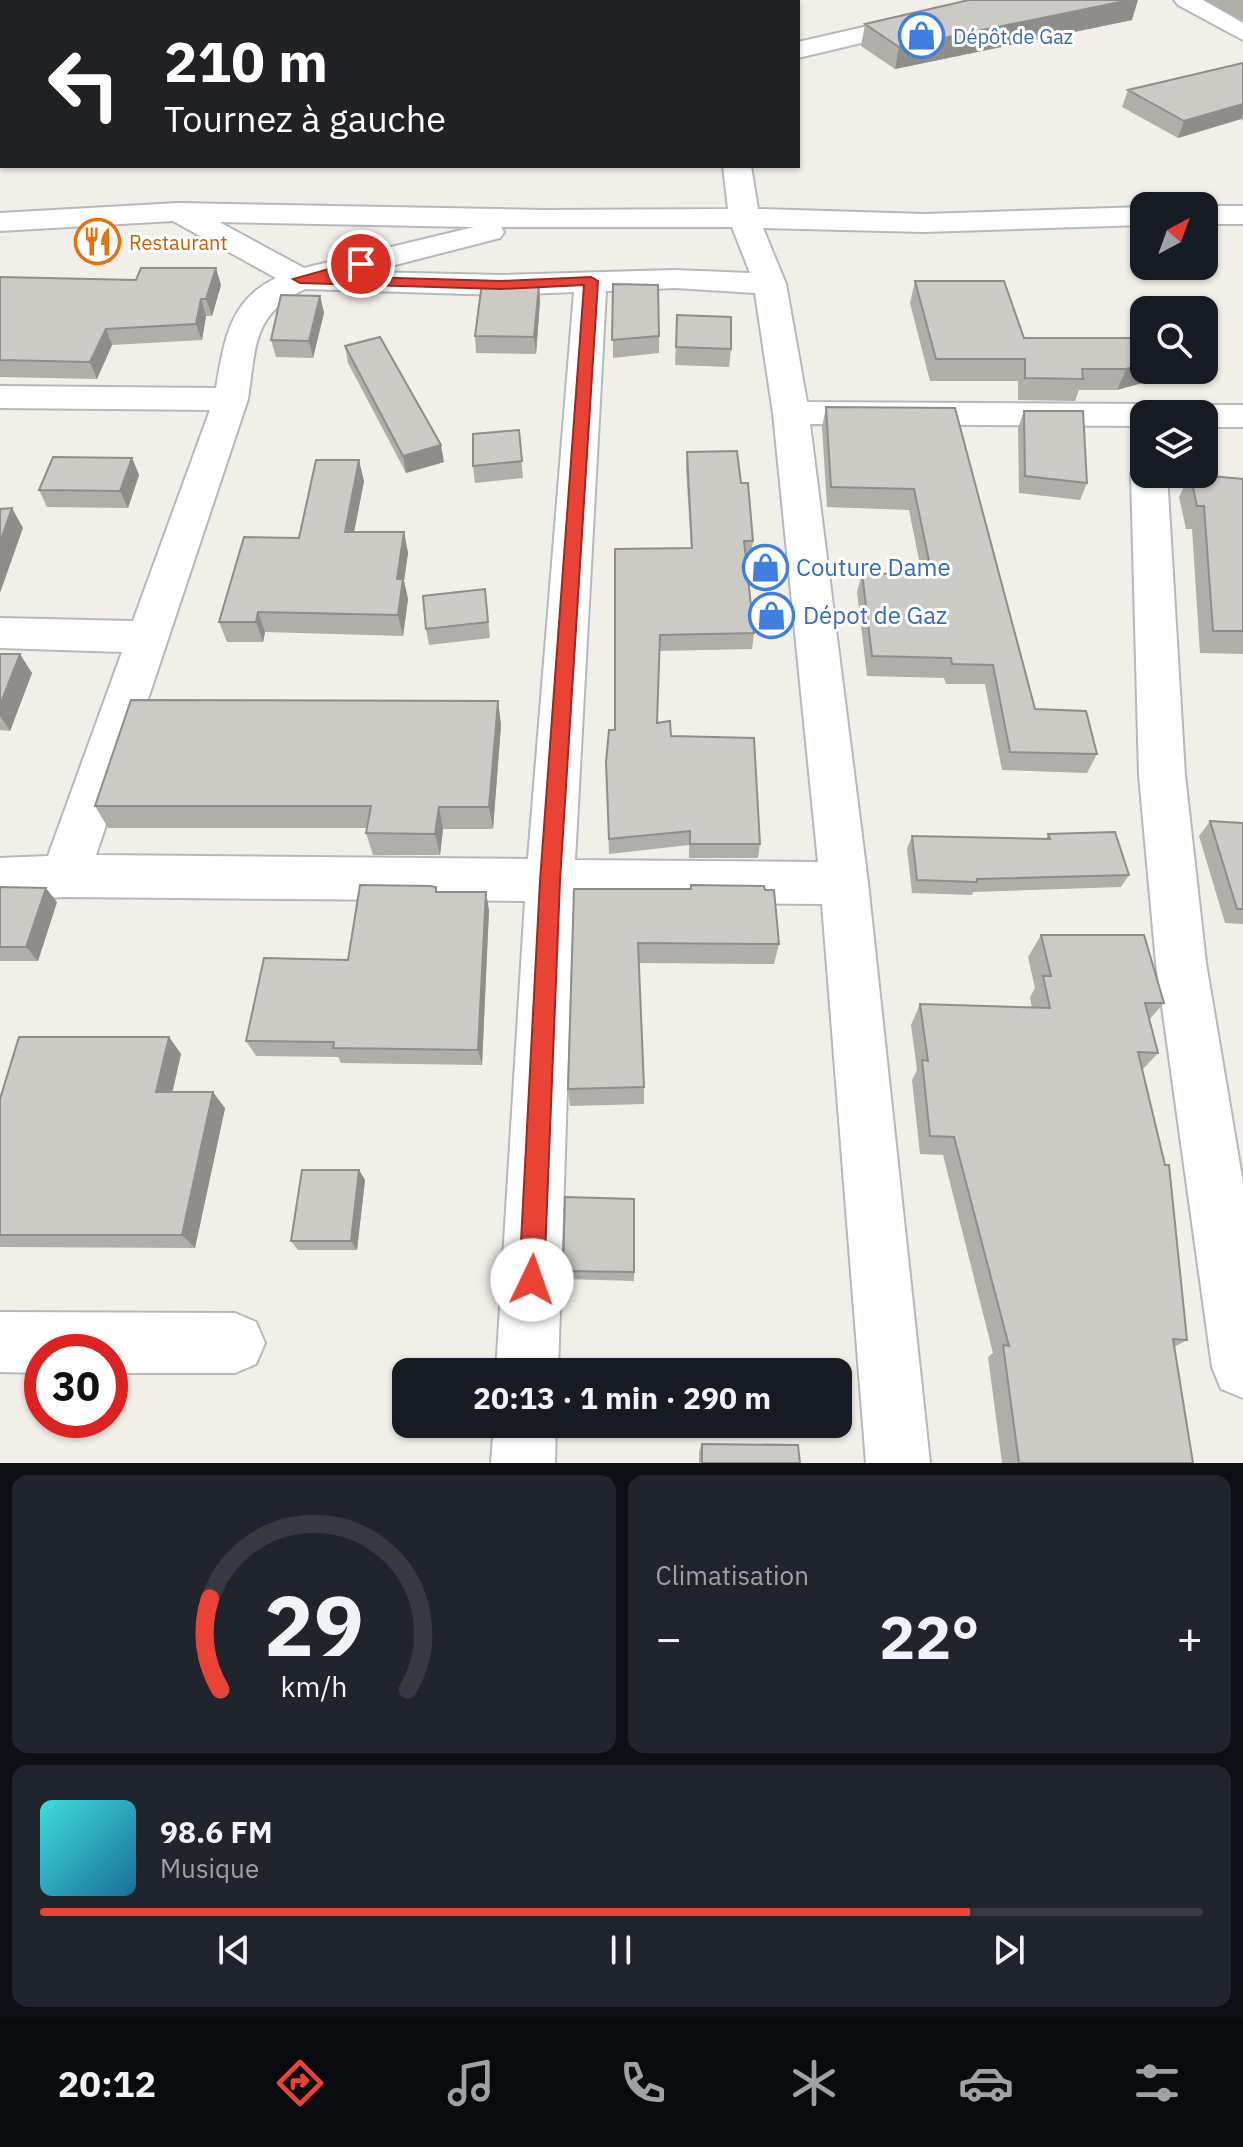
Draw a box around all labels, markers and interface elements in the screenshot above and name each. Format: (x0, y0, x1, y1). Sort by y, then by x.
shop icon: Dépôt de Gaz (898, 12, 946, 60)
place label: Dépôt de Gaz (953, 23, 1073, 50)
text: 210 m (164, 25, 328, 97)
icon: left (32, 32, 136, 136)
text: Tournez à gauche (164, 95, 446, 142)
north arrow (1130, 192, 1218, 280)
map controls (1130, 192, 1218, 488)
restaurant icon: Restaurant (74, 218, 122, 266)
place label: Restaurant (129, 229, 227, 256)
pin (327, 230, 395, 298)
icon: arrive (339, 242, 383, 286)
button: search (1130, 296, 1218, 384)
button: layers (1130, 400, 1218, 488)
shop icon: Couture Dame (741, 543, 789, 591)
place label: Couture Dame (796, 551, 951, 583)
shop icon: Dépot de Gaz (748, 591, 796, 639)
place label: Dépot de Gaz (803, 599, 947, 631)
position arrow (490, 1238, 574, 1322)
speed limit sign: 30 (24, 1334, 128, 1438)
text: 20:13 · 1 min · 290 m (473, 1378, 771, 1417)
text: Climatisation (656, 1558, 809, 1592)
text: 29 (264, 1571, 364, 1679)
text: 22° (879, 1597, 979, 1676)
text: − (656, 1609, 682, 1666)
text: + (1177, 1609, 1203, 1666)
text: km/h (280, 1668, 347, 1705)
text: 98.6 FM (160, 1812, 273, 1851)
text: Musique (160, 1851, 259, 1885)
icon: previous (212, 1928, 256, 1972)
icon: pause (599, 1928, 643, 1972)
icon: next (987, 1928, 1031, 1972)
icon: directions (272, 2055, 328, 2111)
icon: music (443, 2055, 499, 2111)
icon: phone (615, 2055, 671, 2111)
icon: climate (786, 2055, 842, 2111)
icon: car (958, 2055, 1014, 2111)
icon: filters (1129, 2055, 1185, 2111)
text: 20:12 (58, 2060, 156, 2107)

